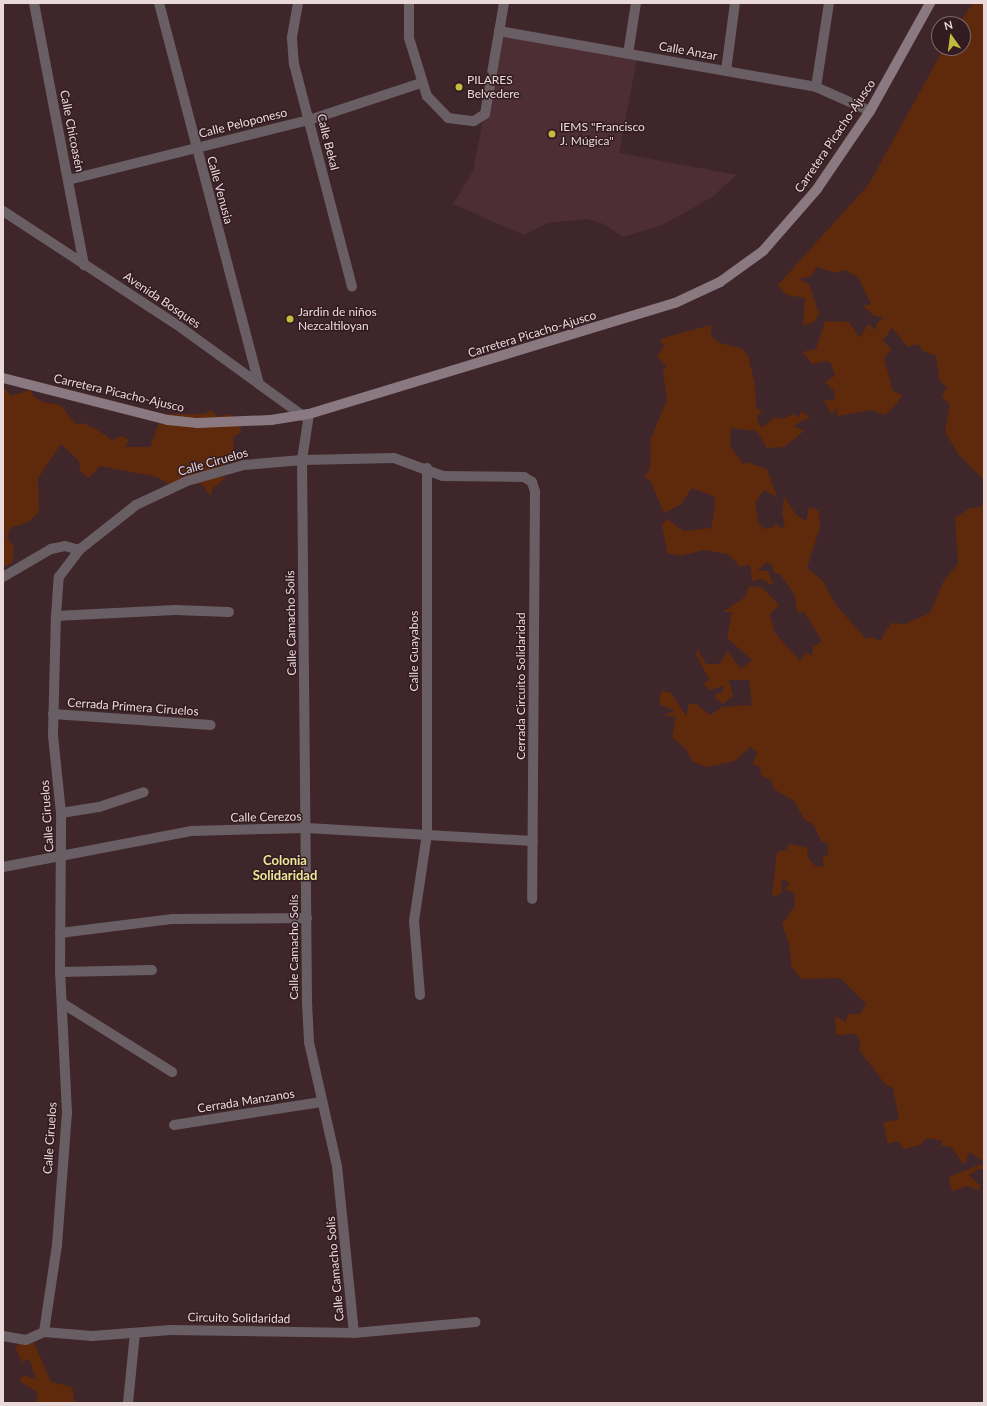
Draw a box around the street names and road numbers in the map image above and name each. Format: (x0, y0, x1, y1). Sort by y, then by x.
street label: Calle Anzar (657, 39, 719, 63)
street label: Carretera Picacho-Ajusco (792, 77, 878, 195)
street label: Calle Chicoasén (57, 89, 87, 173)
street label: Calle Peloponeso (197, 105, 289, 141)
street label: Calle Bekal (314, 112, 342, 172)
street label: Calle Venusia (204, 154, 236, 226)
street label: Avenida Bosques (121, 269, 203, 331)
street label: Carretera Picacho-Ajusco (466, 308, 598, 360)
street label: Carretera Picacho-Ajusco (52, 371, 186, 415)
street label: Calle Ciruelos (176, 445, 250, 479)
street label: Calle Camacho Solís (283, 570, 299, 676)
street label: Calle Guayabos (407, 611, 421, 691)
street label: Cerrada Circuito Solidaridad (514, 612, 528, 760)
street label: Cerrada Primera Ciruelos (67, 695, 199, 719)
street label: Calle Ciruelos (37, 779, 57, 853)
street label: Calle Cerezos (230, 809, 302, 825)
street label: Calle Camacho Solís (287, 894, 301, 1000)
street label: Cerrada Manzanos (196, 1086, 296, 1116)
street label: Calle Ciruelos (40, 1101, 60, 1175)
street label: Calle Camacho Solís (323, 1216, 347, 1322)
street label: Circuito Solidaridad (187, 1310, 291, 1326)

